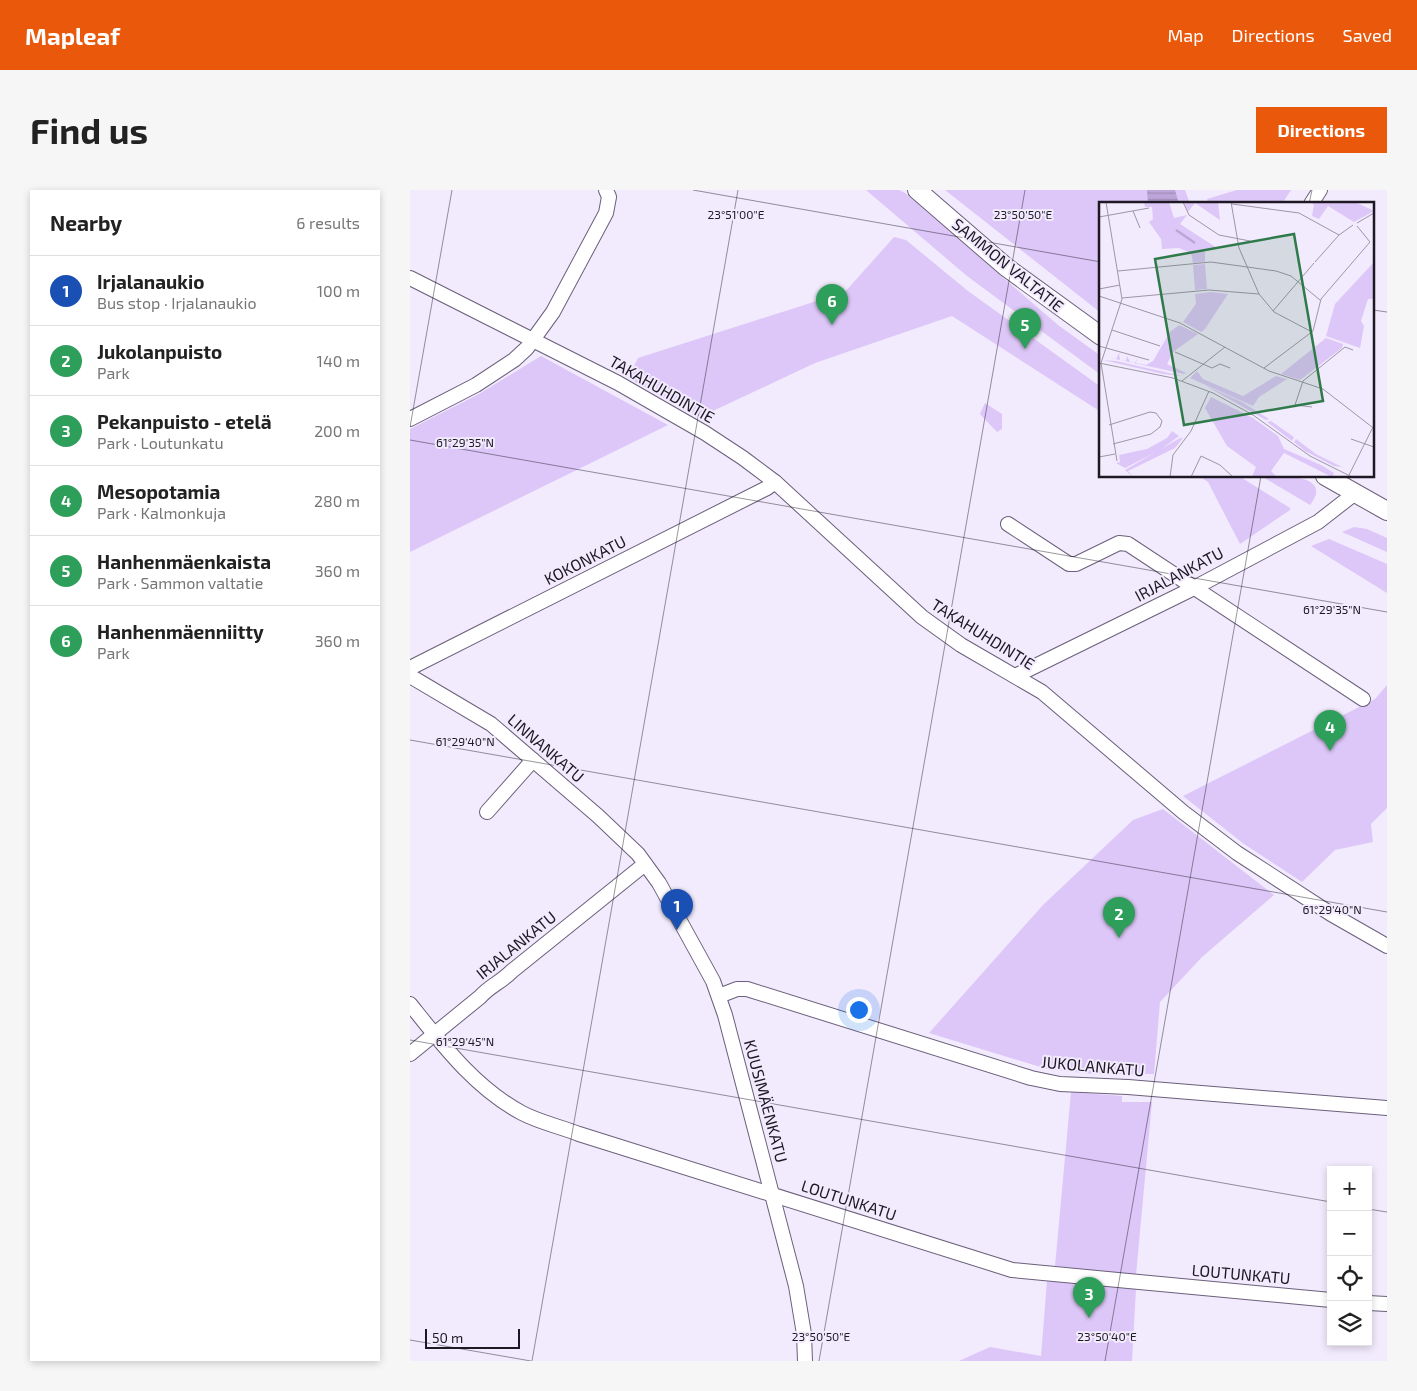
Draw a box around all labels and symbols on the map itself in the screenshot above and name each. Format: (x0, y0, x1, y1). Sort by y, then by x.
inset map (1099, 202, 1374, 478)
text: 23°51'00"E (708, 207, 765, 221)
text: 23°50'50"E (994, 207, 1053, 221)
street label: SAMMON VALTATIE (949, 214, 1068, 315)
pin: 6 (816, 284, 848, 325)
pin: 5 (1009, 308, 1041, 349)
street label: TAKAHUHDINTIE (606, 351, 718, 426)
text: 61°29'35"N (436, 435, 494, 449)
street label: KOKONKATU (541, 531, 629, 588)
street label: IRJALANKATU (1131, 542, 1226, 605)
street label: TAKAHUHDINTIE (928, 594, 1038, 673)
text: 61°29'35"N (1303, 602, 1361, 616)
street label: LINNANKATU (504, 709, 588, 786)
pin: 4 (1314, 710, 1346, 751)
text: 61°29'40"N (435, 734, 495, 748)
pin: 1 (661, 889, 693, 930)
pin: 2 (1103, 897, 1135, 938)
text: 61°29'40"N (1302, 902, 1362, 916)
street label: IRJALANKATU (472, 907, 559, 983)
your location (846, 997, 872, 1023)
text: 61°29'45"N (436, 1034, 494, 1048)
street label: KUUSIMÄENKATU (741, 1037, 792, 1164)
street label: JUKOLANKATU (1041, 1052, 1146, 1079)
street label: LOUTUNKATU (799, 1175, 899, 1224)
street label: LOUTUNKATU (1191, 1260, 1291, 1287)
pin: 3 (1073, 1277, 1105, 1318)
scale bar (425, 1326, 520, 1349)
text: 23°50'50"E (792, 1329, 851, 1343)
text: 23°50'40"E (1077, 1329, 1137, 1343)

